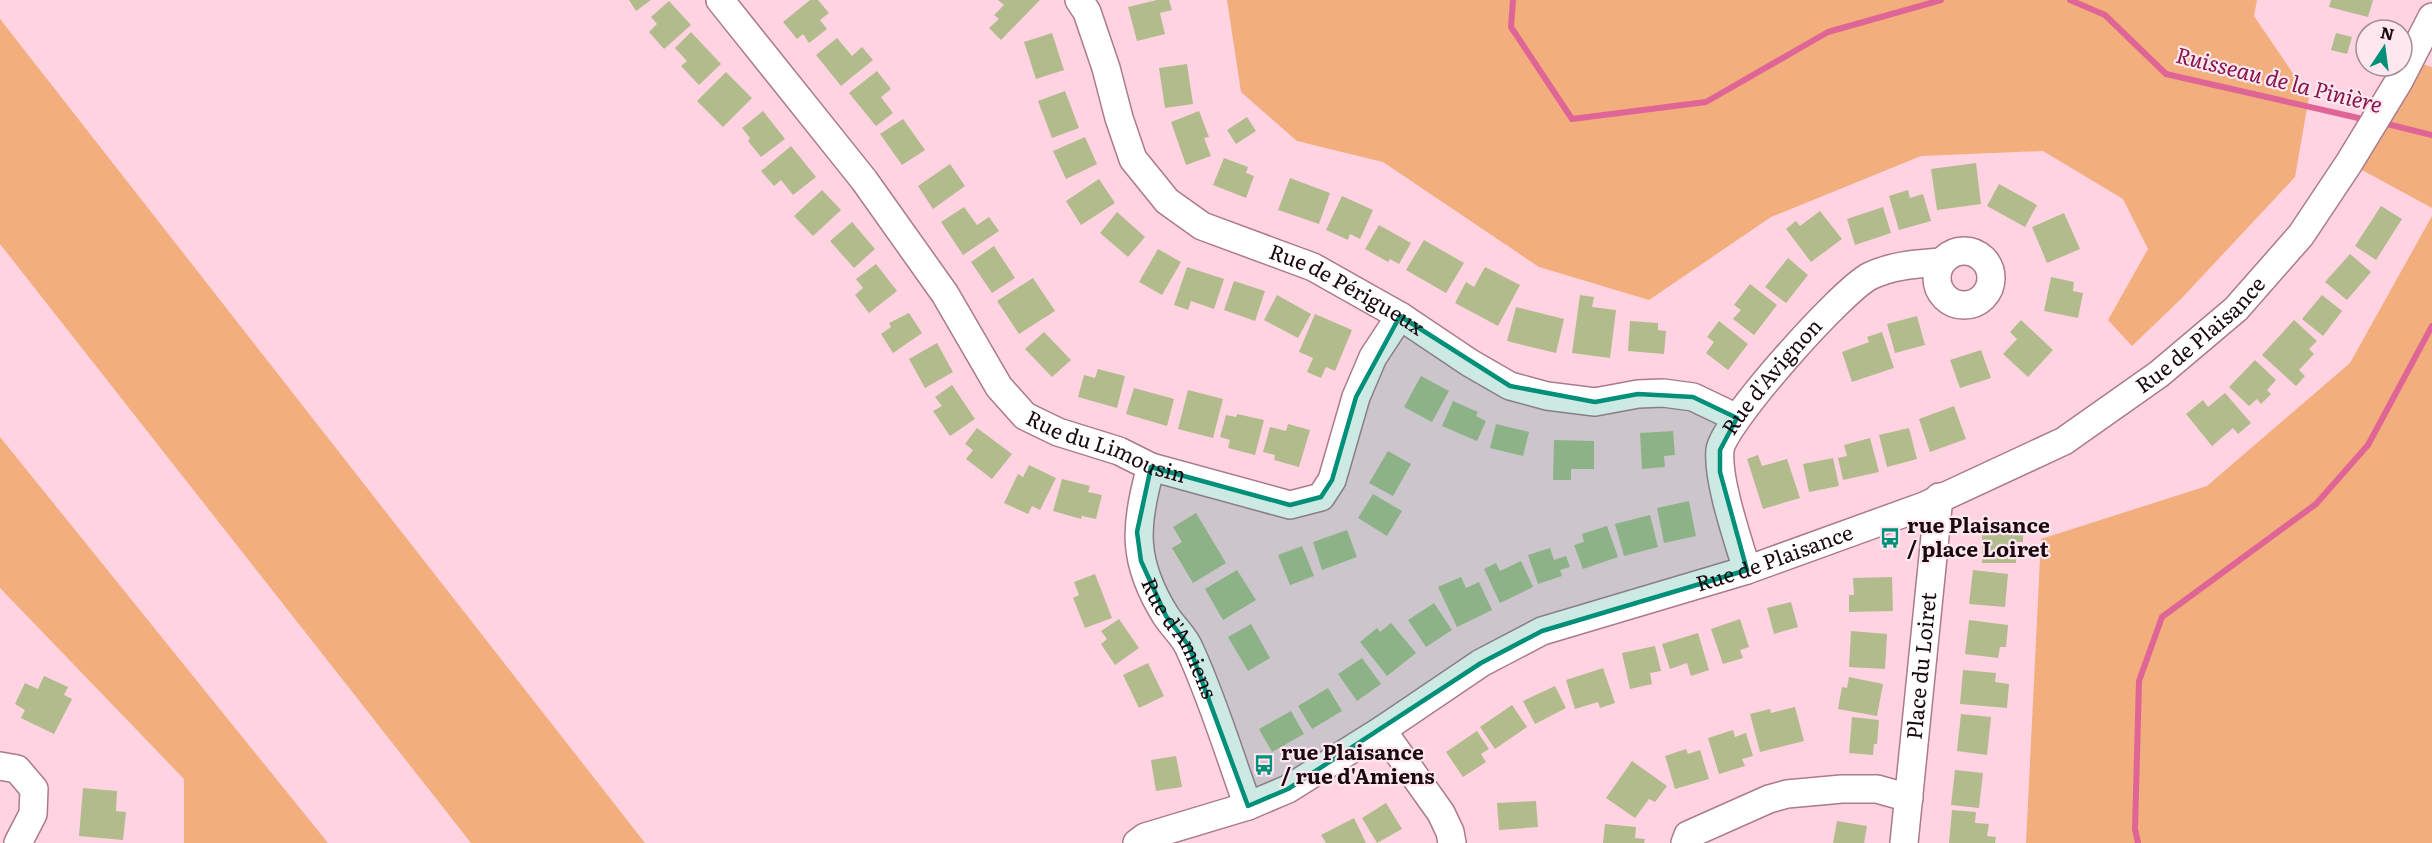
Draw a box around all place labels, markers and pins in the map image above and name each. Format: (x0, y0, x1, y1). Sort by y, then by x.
place label: rue Plaisance / place Loiret (1907, 508, 2050, 563)
bus stop icon: rue Plaisance / place Loiret (1878, 526, 1902, 550)
place label: rue Plaisance / rue d'Amiens (1281, 735, 1435, 790)
bus stop icon: rue Plaisance / rue d'Amiens (1252, 753, 1276, 777)

